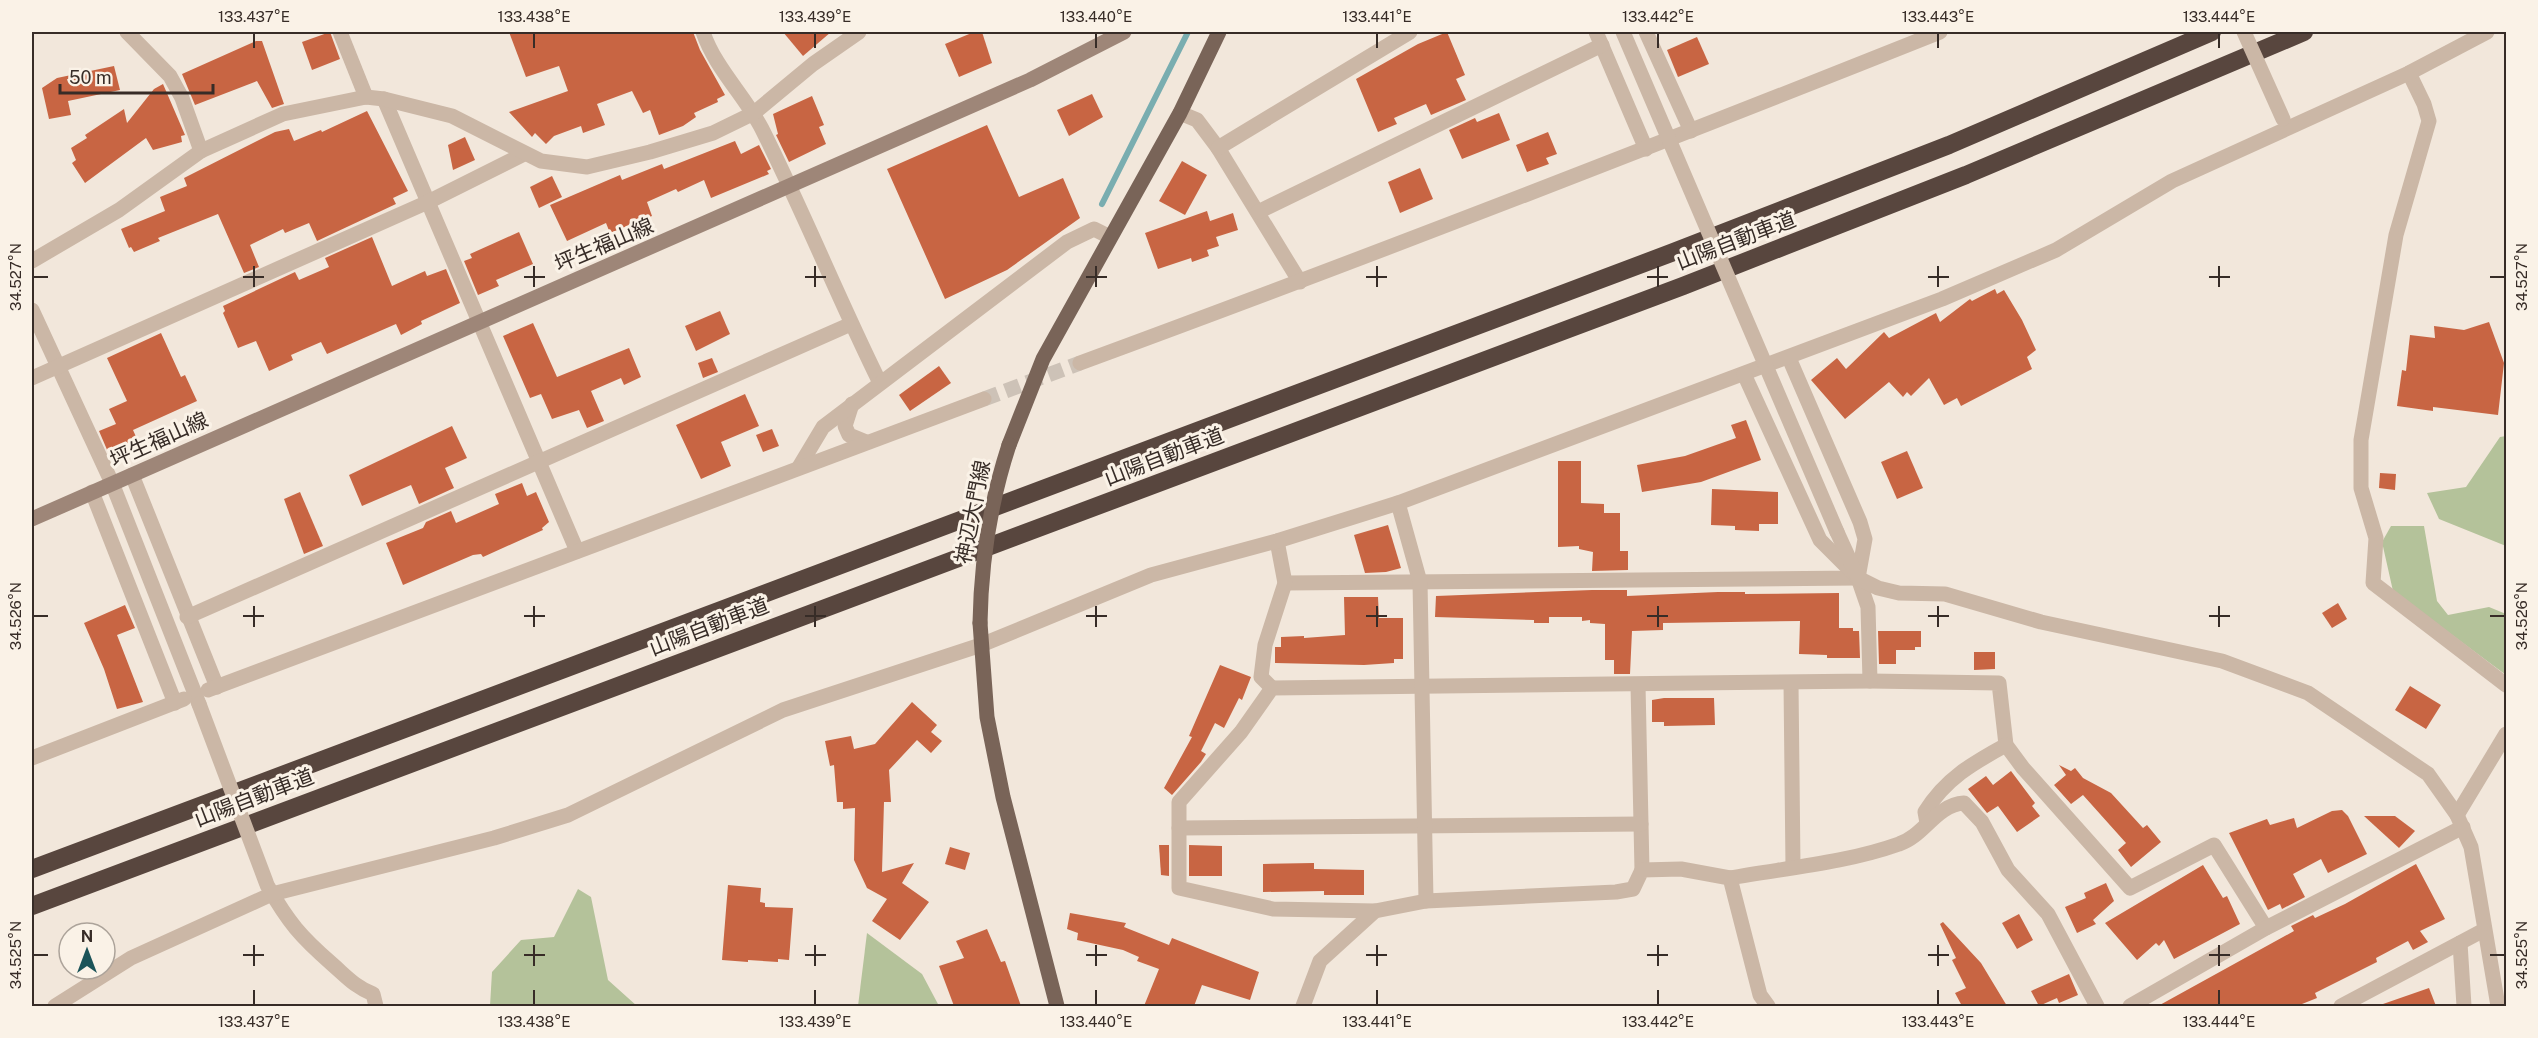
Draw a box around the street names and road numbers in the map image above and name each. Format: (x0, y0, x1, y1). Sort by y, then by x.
street label: 山陽自動車道 (1673, 206, 1799, 275)
street label: 坪生福山線 (551, 213, 657, 277)
street label: 坪生福山線 (106, 407, 212, 472)
street label: 山陽自動車道 (1101, 422, 1227, 491)
street label: 神辺大門線 (950, 458, 995, 566)
street label: 山陽自動車道 (646, 592, 772, 661)
street label: 山陽自動車道 (191, 763, 317, 832)

